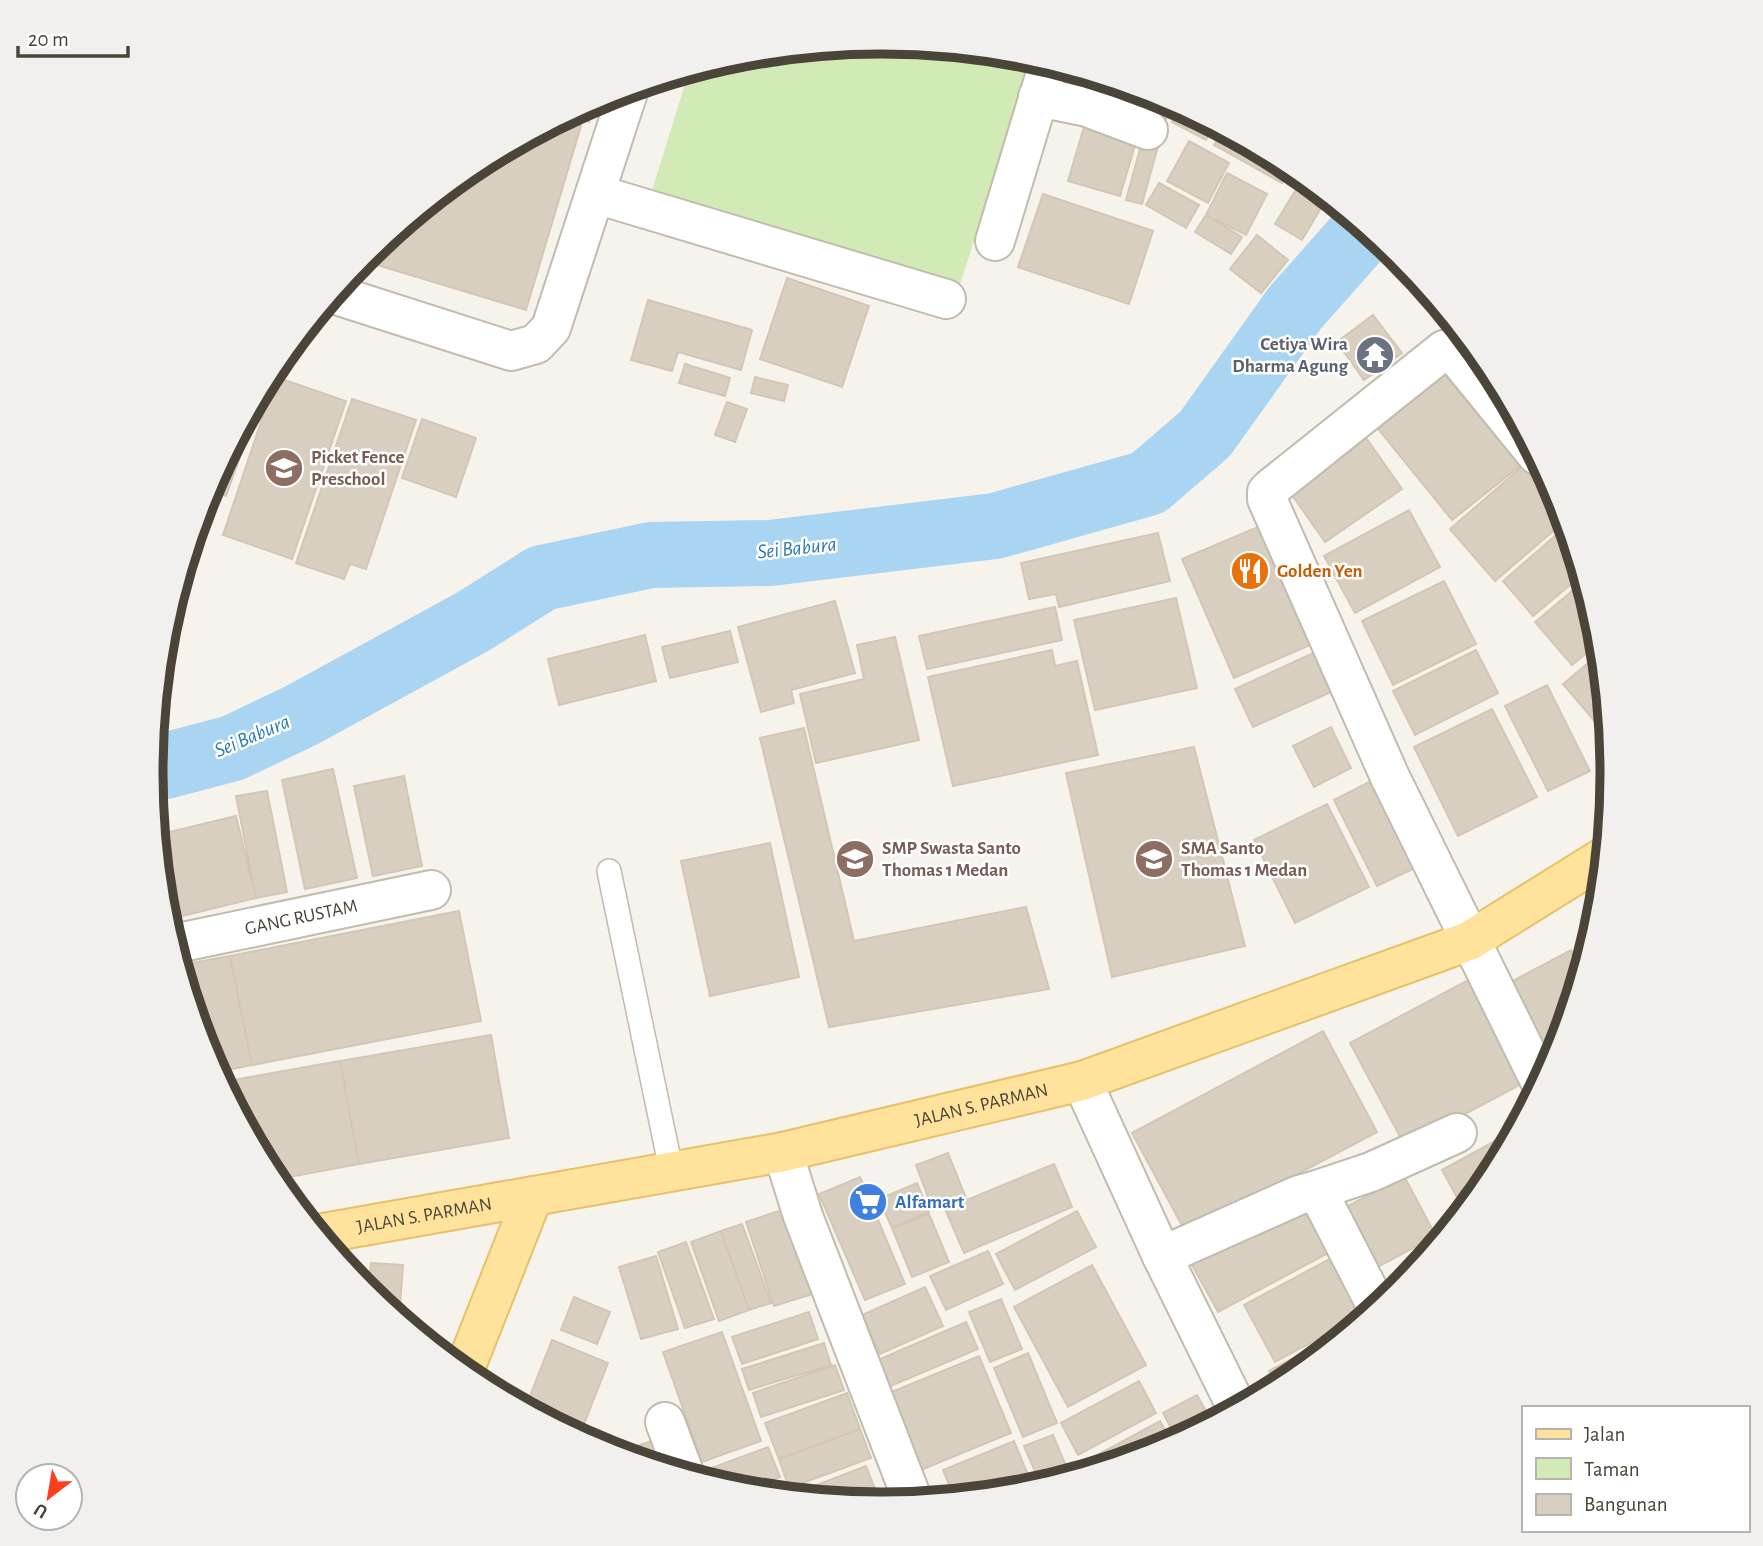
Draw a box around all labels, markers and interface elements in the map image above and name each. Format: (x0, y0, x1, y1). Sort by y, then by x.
scale bar (18, 14, 128, 58)
text: 20 m (28, 29, 69, 50)
temple icon: Cetiya Wira Dharma Agung (1354, 334, 1396, 376)
place label: Cetiya Wira Dharma Agung (1232, 335, 1348, 376)
school or university icon: Picket Fence Preschool (263, 447, 305, 489)
place label: Picket Fence Preschool (311, 448, 405, 489)
water label: Sei Babura (756, 533, 838, 563)
restaurant icon: Golden Yen (1229, 550, 1271, 592)
place label: Golden Yen (1277, 562, 1363, 581)
water label: Sei Babura (211, 711, 293, 761)
school or university icon: SMP Swasta Santo Thomas 1 Medan (834, 838, 876, 880)
school or university icon: SMA Santo Thomas 1 Medan (1133, 838, 1175, 880)
place label: SMP Swasta Santo Thomas 1 Medan (882, 839, 1021, 880)
place label: SMA Santo Thomas 1 Medan (1181, 839, 1307, 880)
street label: GANG RUSTAM (243, 896, 359, 938)
street label: JALAN S. PARMAN (913, 1080, 1050, 1130)
supermarket icon: Alfamart (847, 1181, 889, 1223)
place label: Alfamart (895, 1193, 965, 1212)
street label: JALAN S. PARMAN (355, 1194, 493, 1236)
legend (1522, 1406, 1749, 1532)
text: Jalan (1584, 1424, 1625, 1445)
text: Taman (1584, 1459, 1640, 1480)
north arrow (14, 1462, 84, 1532)
text: Bangunan (1584, 1494, 1668, 1515)
text: U (31, 1499, 51, 1522)

